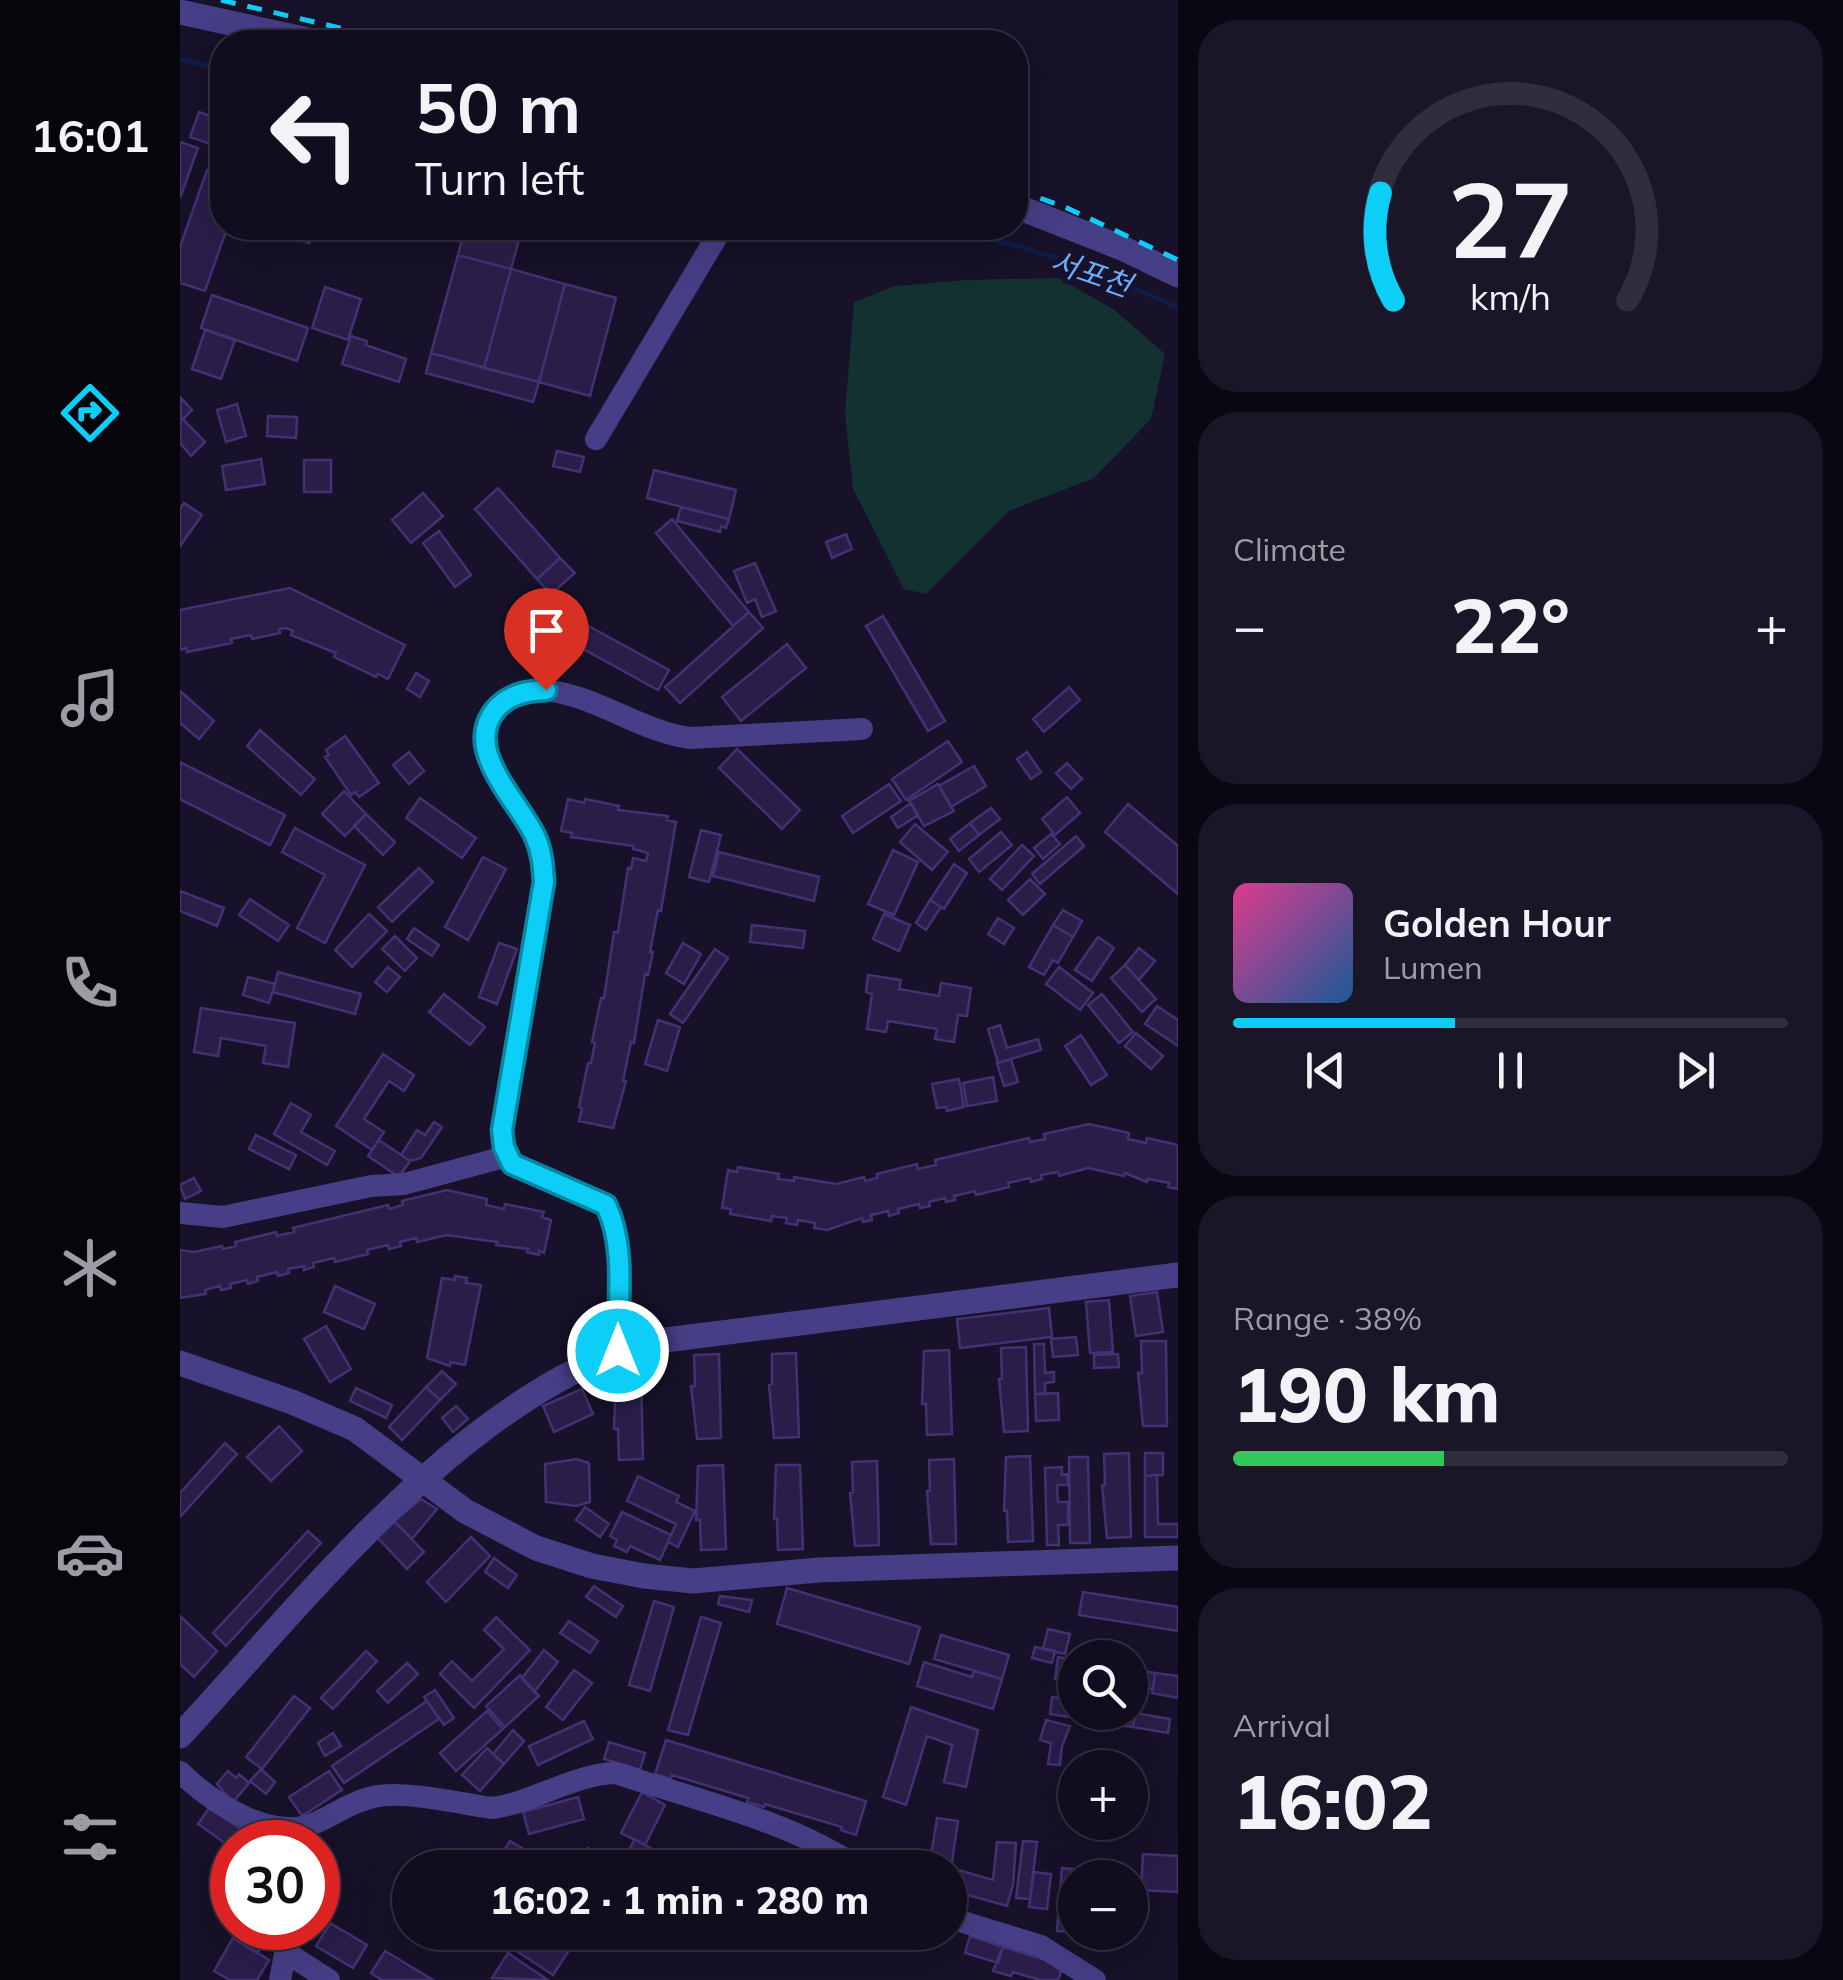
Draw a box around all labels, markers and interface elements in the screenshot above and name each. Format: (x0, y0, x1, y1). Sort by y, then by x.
text: 50 m (415, 63, 581, 151)
icon: left (250, 70, 380, 200)
text: 16:01 (30, 107, 150, 163)
text: Turn left (415, 150, 584, 206)
text: 27 (1448, 153, 1573, 284)
water label: 서포천 (1046, 242, 1140, 306)
text: km/h (1470, 274, 1551, 319)
icon: directions (55, 378, 125, 448)
text: Climate (1233, 529, 1346, 569)
text: 22° (1451, 578, 1570, 672)
pin (504, 588, 589, 691)
text: − (1233, 591, 1266, 660)
text: + (1755, 591, 1788, 660)
icon: arrive (519, 603, 574, 658)
icon: music (55, 663, 125, 733)
text: Golden Hour (1383, 899, 1611, 947)
text: Lumen (1383, 947, 1483, 987)
icon: phone (55, 948, 125, 1018)
icon: previous (1298, 1043, 1353, 1098)
icon: pause (1483, 1043, 1538, 1098)
icon: next (1668, 1043, 1723, 1098)
icon: climate (55, 1233, 125, 1303)
text: Range · 38% (1233, 1298, 1422, 1338)
position arrow (566, 1299, 670, 1403)
text: 190 km (1233, 1347, 1501, 1441)
icon: car (55, 1518, 125, 1588)
map controls (1058, 1640, 1148, 1950)
button: search (1058, 1640, 1148, 1730)
text: Arrival (1233, 1705, 1331, 1745)
button: + (1058, 1750, 1148, 1840)
text: 16:02 (1233, 1754, 1433, 1848)
icon: filters (55, 1802, 125, 1872)
speed limit sign: 30 (210, 1820, 340, 1950)
button: − (1058, 1860, 1148, 1950)
text: 16:02 · 1 min · 280 m (490, 1876, 869, 1924)

